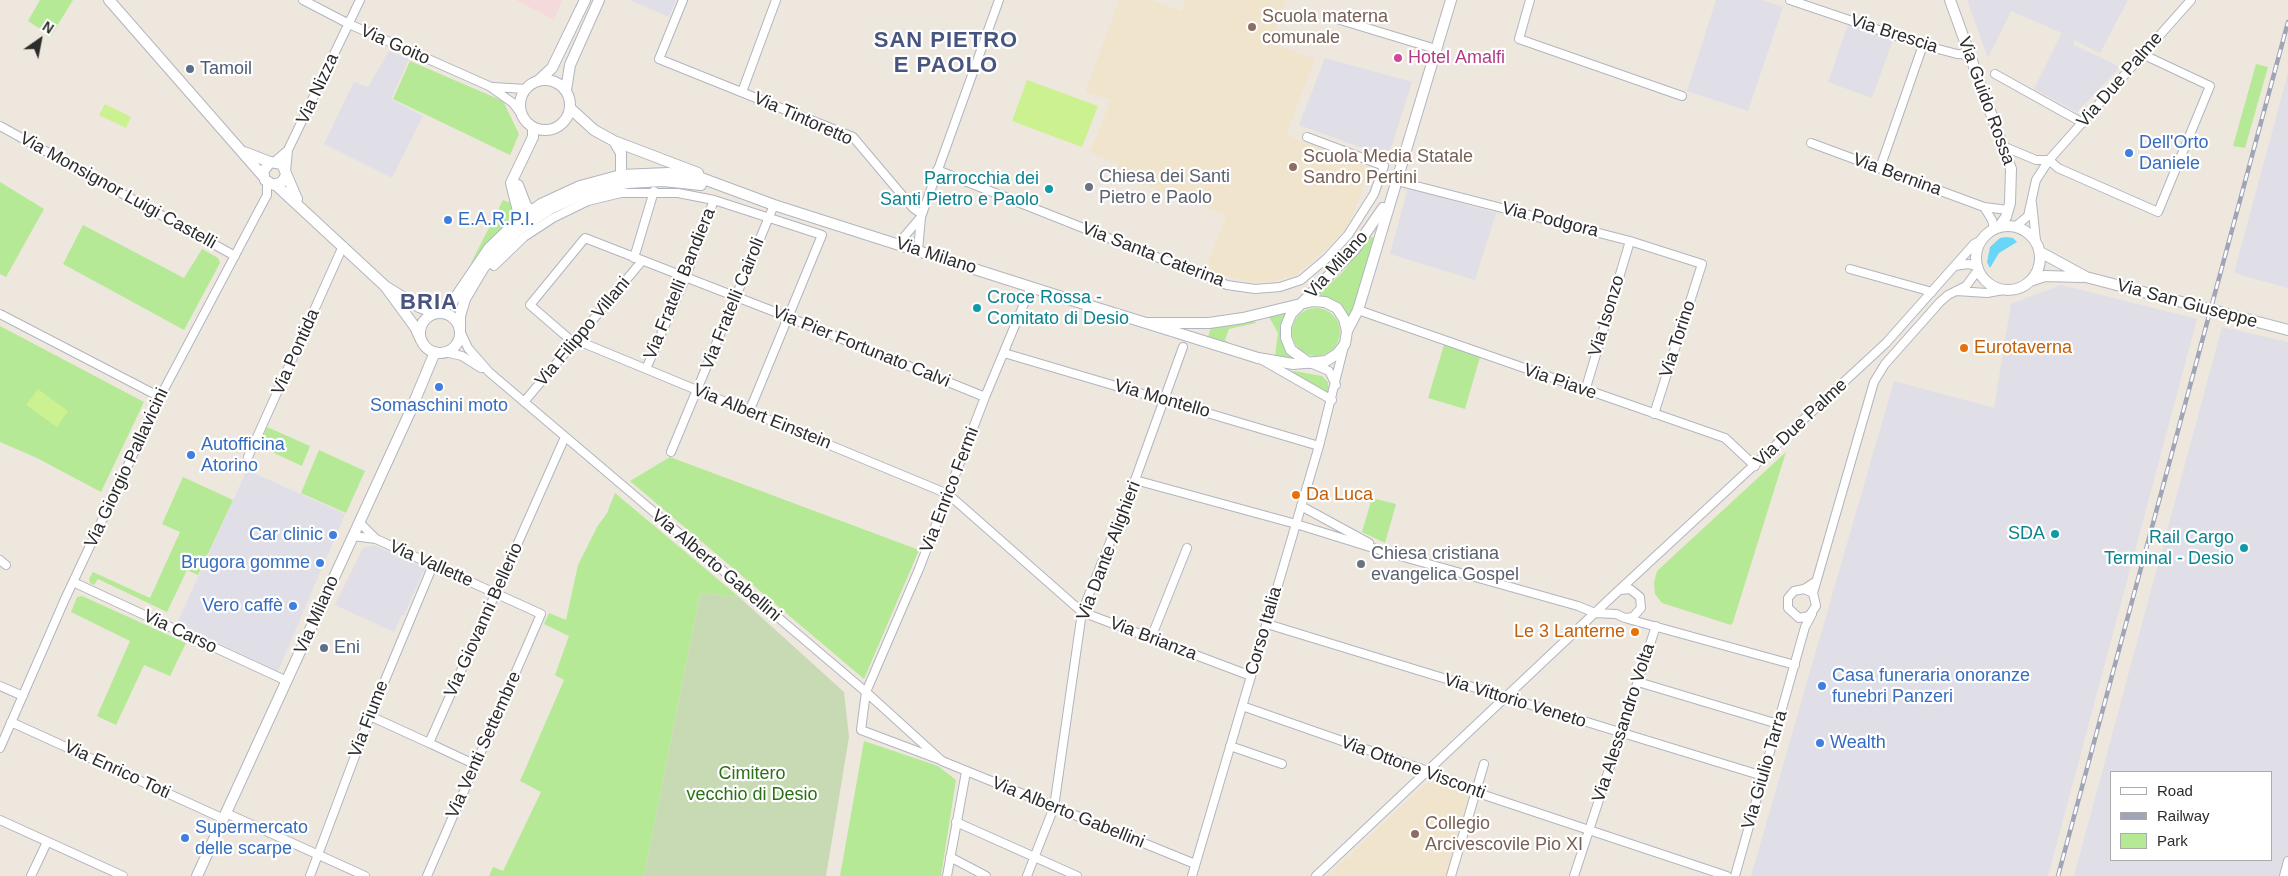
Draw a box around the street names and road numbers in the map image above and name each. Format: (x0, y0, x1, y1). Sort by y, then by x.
street label: Via Brescia (1848, 10, 1940, 58)
street label: Via Goito (357, 20, 433, 70)
street label: Via Due Palme (2073, 28, 2167, 132)
street label: Via Guido Rossa (1953, 34, 2019, 168)
street label: Via Nizza (292, 50, 344, 128)
street label: Via Tintoretto (750, 88, 856, 150)
street label: Via Monsignor Luigi Castelli (16, 128, 220, 254)
street label: Via Bernina (1850, 149, 1944, 201)
street label: Via Podgora (1499, 198, 1601, 242)
street label: Via Fratelli Bandiera (640, 205, 720, 363)
street label: Via Santa Caterina (1079, 218, 1227, 292)
street label: Via Milano (1301, 227, 1373, 303)
street label: Via Milano (893, 233, 979, 279)
street label: Via Fratelli Cairoli (697, 235, 769, 373)
street label: Via Filippo Villani (531, 273, 635, 391)
street label: Via Isonzo (1584, 273, 1630, 359)
street label: Via San Giuseppe (2114, 275, 2260, 333)
street label: Via Torino (1655, 298, 1701, 380)
street label: Via Pier Fortunato Calvi (769, 301, 953, 393)
street label: Via Pontida (267, 306, 325, 398)
street label: Via Piave (1521, 359, 1599, 405)
street label: Via Due Palme (1750, 374, 1852, 472)
street label: Via Montello (1112, 375, 1212, 423)
street label: Via Albert Einstein (690, 379, 834, 455)
street label: Via Giorgio Pallavicini (80, 385, 174, 551)
street label: Via Enrico Fermi (916, 424, 984, 556)
street label: Via Dante Alighieri (1072, 478, 1146, 624)
street label: Via Alberto Gabellini (647, 505, 785, 627)
street label: Via Vallette (386, 536, 476, 592)
street label: Via Giovanni Bellerio (440, 539, 528, 701)
street label: Via Milano (290, 572, 344, 658)
street label: Corso Italia (1241, 584, 1287, 678)
street label: Via Carso (140, 606, 220, 658)
street label: Via Brianza (1106, 612, 1200, 666)
street label: Via Alessandro Volta (1588, 641, 1660, 805)
street label: Via Venti Settembre (442, 668, 526, 822)
street label: Via Vittorio Veneto (1441, 669, 1589, 733)
street label: Via Fiume (344, 677, 394, 761)
street label: Via Giulio Tarra (1738, 708, 1792, 832)
street label: Via Ottone Visconti (1338, 732, 1488, 804)
street label: Via Enrico Toti (60, 736, 174, 804)
street label: Via Alberto Gabellini (988, 773, 1148, 853)

